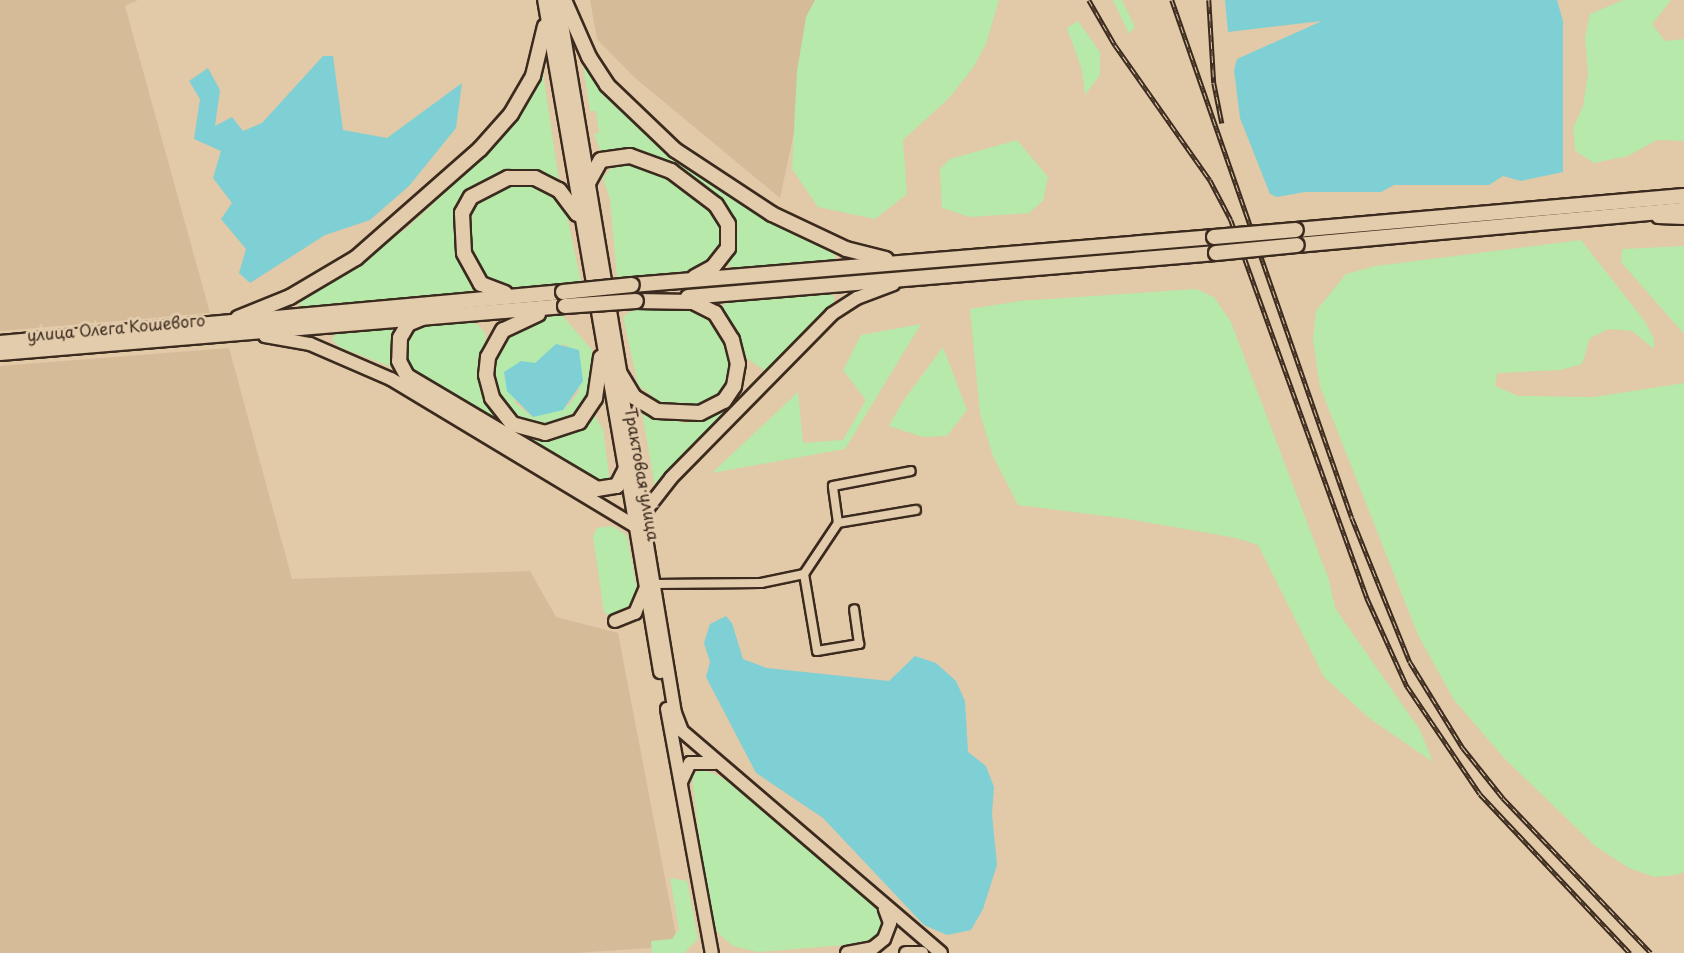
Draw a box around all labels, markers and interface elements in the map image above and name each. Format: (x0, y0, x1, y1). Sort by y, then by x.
street label: улица Олега Кошевого (25, 310, 207, 344)
street label: Трактовая улица (622, 406, 664, 542)

